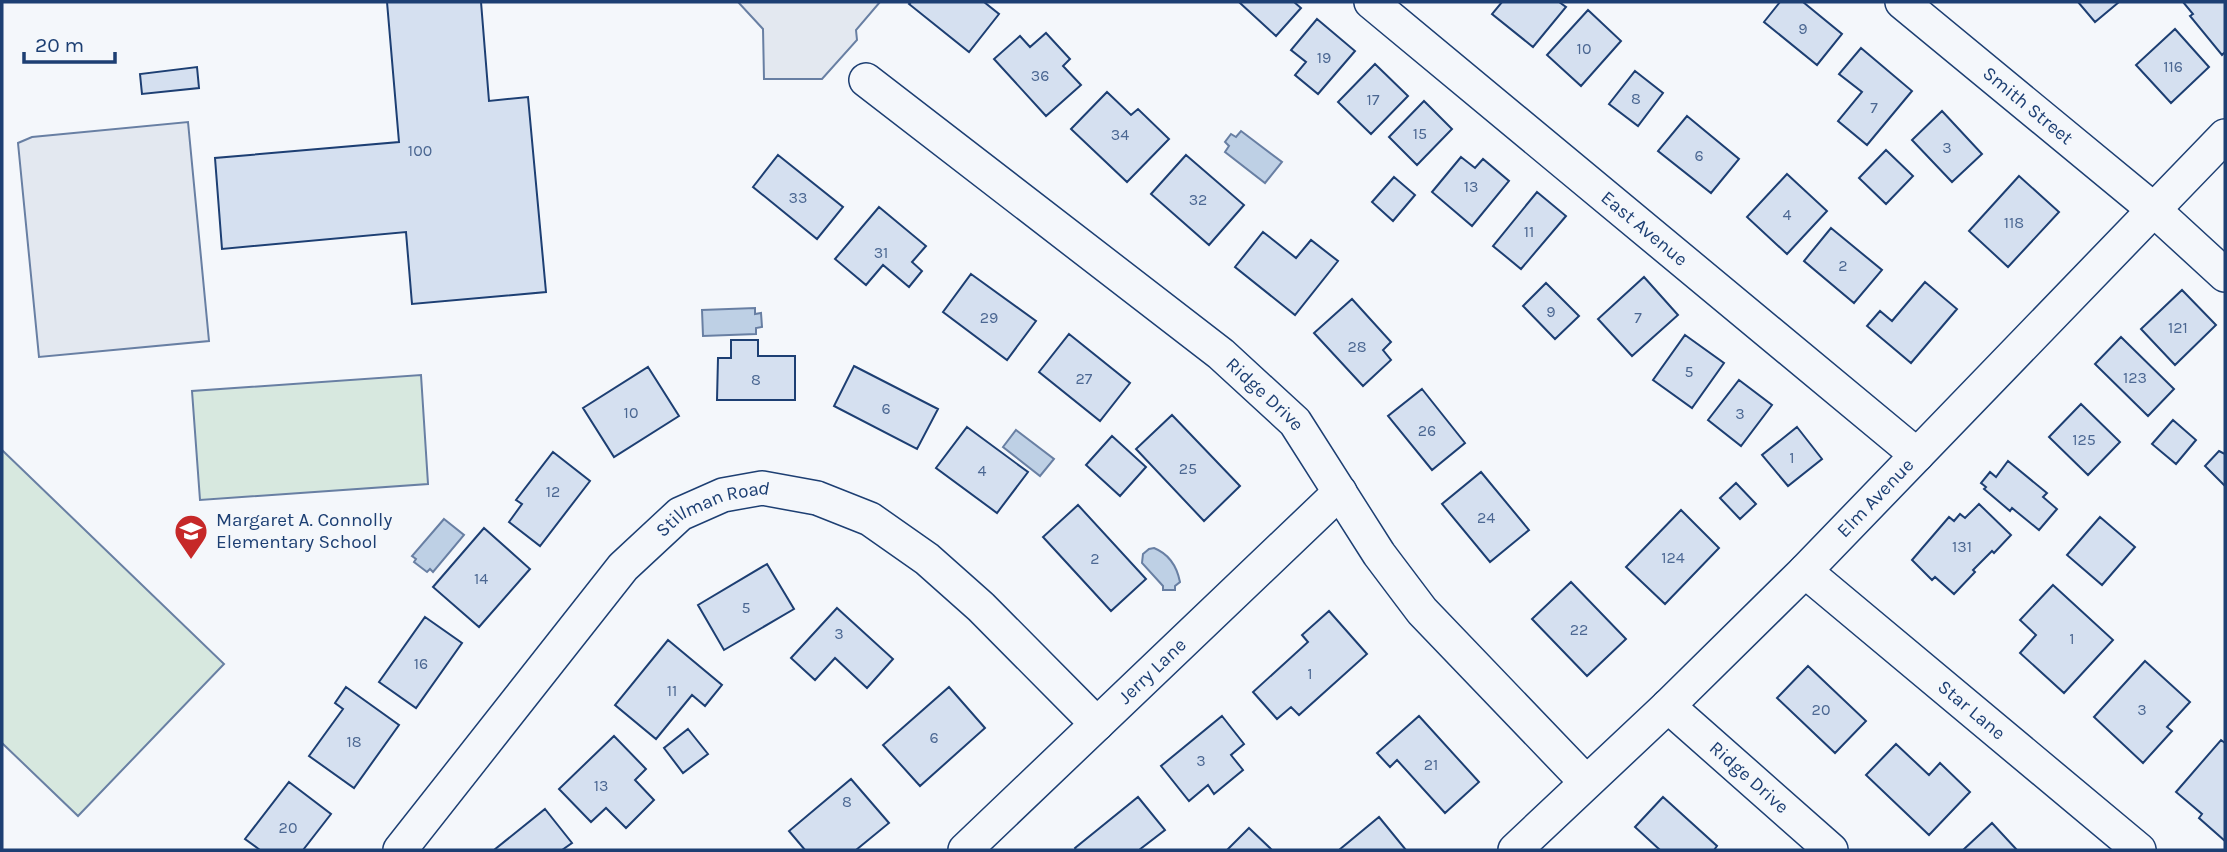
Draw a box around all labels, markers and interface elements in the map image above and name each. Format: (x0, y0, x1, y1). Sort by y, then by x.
house number: 9 (1798, 19, 1808, 38)
scale bar (24, 21, 116, 65)
text: 20 m (35, 33, 84, 57)
house number: 10 (1577, 39, 1591, 58)
house number: 19 (1317, 48, 1331, 67)
house number: 116 (2163, 57, 2183, 76)
street label: Smith Street (1978, 62, 2077, 149)
house number: 36 (1031, 66, 1049, 85)
house number: 8 (1631, 89, 1641, 108)
house number: 17 (1367, 90, 1380, 109)
house number: 7 (1870, 98, 1878, 117)
house number: 15 (1413, 124, 1427, 143)
house number: 34 (1111, 125, 1129, 144)
house number: 3 (1942, 138, 1952, 157)
house number: 100 (408, 141, 432, 160)
house number: 6 (1694, 146, 1704, 165)
house number: 13 (1464, 177, 1478, 196)
street label: East Avenue (1597, 187, 1692, 271)
house number: 33 (789, 188, 807, 207)
house number: 32 (1189, 190, 1207, 209)
house number: 4 (1783, 205, 1792, 224)
house number: 118 (2004, 213, 2024, 232)
house number: 11 (1524, 222, 1534, 241)
house number: 31 (874, 243, 888, 262)
house number: 2 (1838, 256, 1848, 275)
house number: 9 (1546, 302, 1556, 321)
house number: 29 (980, 308, 998, 327)
house number: 7 (1634, 308, 1642, 327)
house number: 121 (2168, 318, 2188, 337)
house number: 28 (1347, 337, 1367, 356)
street label: Ridge Drive (1221, 353, 1309, 435)
house number: 5 (1684, 362, 1694, 381)
house number: 123 (2123, 368, 2147, 387)
house number: 27 (1076, 369, 1093, 388)
house number: 8 (751, 370, 761, 389)
house number: 6 (881, 399, 891, 418)
house number: 10 (624, 403, 638, 422)
house number: 3 (1735, 404, 1745, 423)
house number: 26 (1418, 421, 1436, 440)
house number: 125 (2072, 430, 2096, 449)
house number: 1 (1789, 448, 1795, 467)
street label: Elm Avenue (1833, 454, 1918, 542)
house number: 25 (1179, 459, 1197, 478)
house number: 4 (978, 461, 987, 480)
street label: Stillman Road (652, 477, 772, 542)
house number: 12 (546, 482, 560, 501)
house number: 24 (1477, 508, 1495, 527)
place label: Margaret A. Connolly Elementary School (216, 509, 392, 553)
school or university icon: Margaret A. Connolly Elementary School (172, 512, 210, 561)
house number: 131 (1952, 537, 1972, 556)
house number: 124 (1661, 548, 1685, 567)
house number: 2 (1090, 549, 1100, 568)
house number: 14 (474, 569, 488, 588)
house number: 5 (741, 598, 751, 617)
house number: 22 (1570, 620, 1588, 639)
house number: 3 (834, 624, 844, 643)
house number: 1 (2069, 629, 2075, 648)
street label: Jerry Lane (1114, 634, 1191, 709)
house number: 16 (414, 654, 428, 673)
house number: 1 (1307, 664, 1313, 683)
street label: Star Lane (1933, 676, 2010, 745)
house number: 11 (667, 681, 677, 700)
house number: 20 (1812, 700, 1830, 719)
house number: 3 (2137, 700, 2147, 719)
house number: 6 (929, 728, 939, 747)
house number: 18 (346, 732, 362, 751)
street label: Ridge Drive (1705, 737, 1793, 818)
house number: 3 (1196, 751, 1206, 770)
house number: 21 (1424, 755, 1438, 774)
house number: 13 (594, 776, 608, 795)
house number: 8 (842, 792, 852, 811)
house number: 20 (279, 818, 297, 837)

